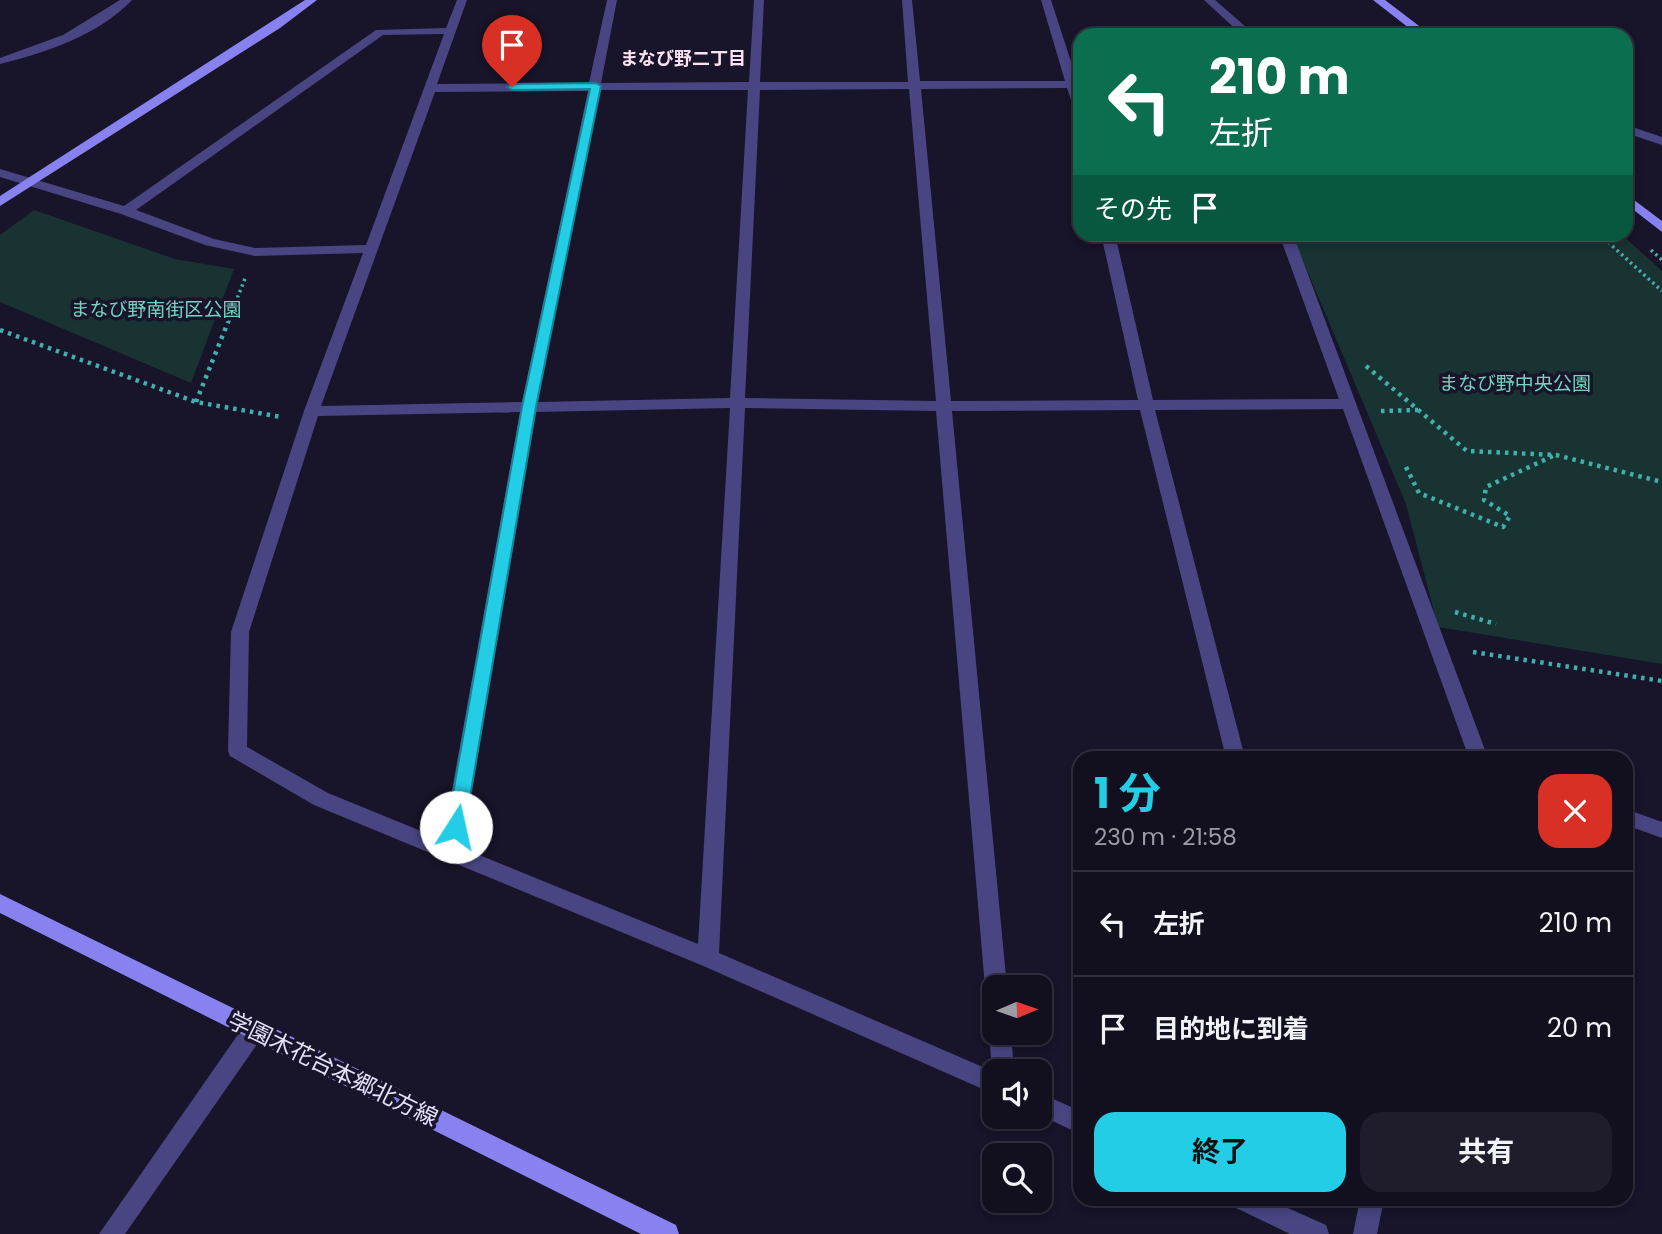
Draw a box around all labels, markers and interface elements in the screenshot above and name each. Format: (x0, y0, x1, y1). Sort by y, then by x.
pin (482, 15, 542, 87)
icon: arrive (493, 26, 531, 64)
text: 210 m (1209, 43, 1350, 111)
district label: まなび野二丁目 (620, 46, 746, 71)
icon: left (1094, 56, 1185, 147)
text: 左折 (1209, 110, 1273, 155)
icon: arrive (1186, 189, 1224, 227)
text: その先 (1094, 191, 1172, 227)
park label: まなび野南街区公園 (70, 296, 242, 323)
park label: まなび野中央公園 (1439, 370, 1591, 397)
text: 1 分 (1094, 764, 1161, 823)
button: close (1538, 774, 1612, 848)
position arrow (419, 790, 493, 864)
text: 230 m · 21:58 (1094, 821, 1237, 853)
icon: left (1094, 905, 1132, 943)
text: 210 m (1539, 905, 1612, 941)
text: 左折 (1153, 906, 1205, 942)
north arrow (982, 975, 1052, 1045)
map controls (982, 975, 1052, 1213)
street label: 学園木花台本郷北方線 (223, 1004, 443, 1134)
icon: arrive (1094, 1010, 1132, 1048)
text: 20 m (1547, 1010, 1612, 1046)
text: 目的地に到着 (1153, 1011, 1309, 1047)
button: sound (982, 1059, 1052, 1129)
button: 終了 (1094, 1112, 1346, 1192)
button: 共有 (1360, 1112, 1612, 1192)
button: search (982, 1143, 1052, 1213)

